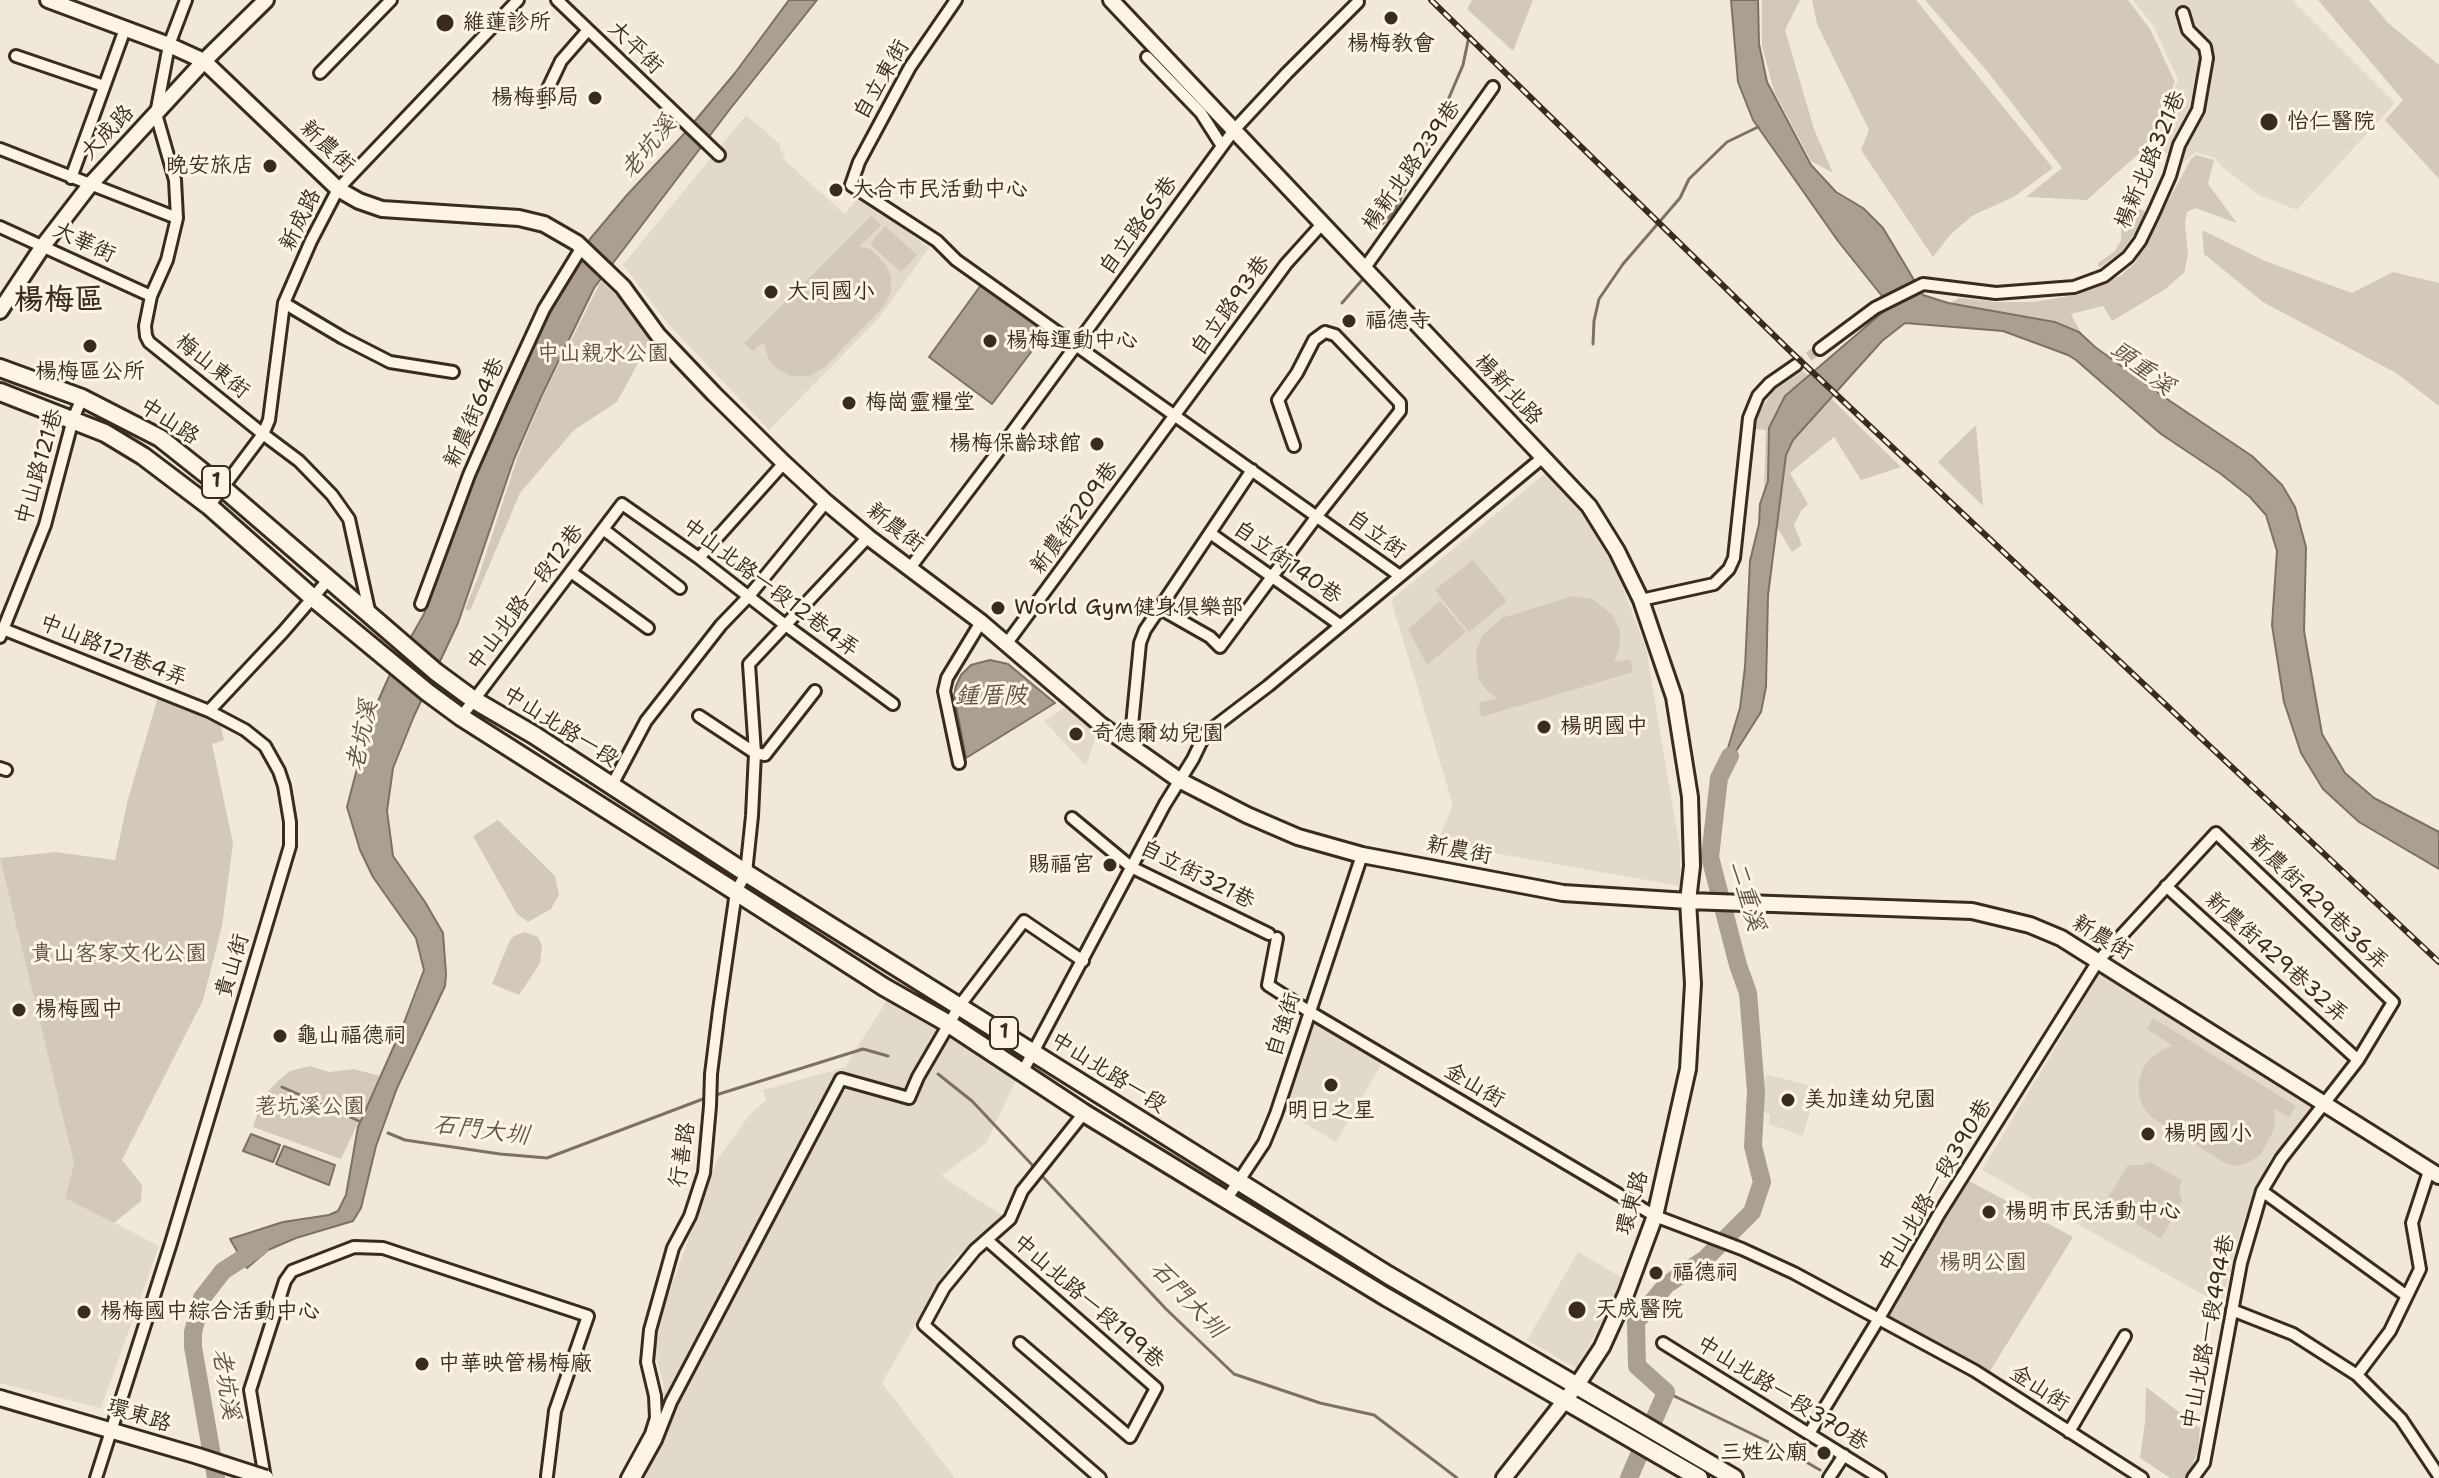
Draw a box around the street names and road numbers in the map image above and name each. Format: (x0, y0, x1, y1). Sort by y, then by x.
street label: 大平街 (602, 16, 668, 80)
street label: 自立東街 (849, 35, 915, 125)
street label: 楊新北路321巷 (2110, 87, 2192, 233)
street label: 楊新北路239巷 (1357, 95, 1467, 237)
street label: 大成路 (76, 100, 140, 166)
street label: 新農街 (294, 115, 360, 179)
street label: 自立路65巷 (1094, 171, 1184, 281)
street label: 新成路 (275, 185, 327, 255)
street label: 大華街 (49, 217, 119, 269)
street label: 自立路93巷 (1186, 251, 1276, 361)
street label: 梅山東街 (169, 329, 255, 405)
street label: 楊新北路 (1468, 349, 1548, 431)
street label: 新農街64巷 (439, 354, 511, 472)
street label: 中山路 (134, 393, 204, 451)
street label: 中山路121巷 (11, 406, 69, 528)
street label: 新農街209巷 (1025, 456, 1125, 580)
road number: 1 (202, 466, 230, 498)
street label: 新農街 (861, 497, 929, 559)
street label: 自立街 (1342, 505, 1410, 565)
street label: 中山北路一段12巷4弄 (676, 513, 864, 663)
street label: 自立街140巷 (1227, 516, 1347, 610)
street label: 中山北路一段12巷 (462, 519, 590, 677)
street label: 中山路121巷4弄 (35, 609, 191, 693)
street label: 中山北路一段 (497, 681, 623, 773)
street label: 新農街429巷36弄 (2243, 830, 2393, 976)
street label: 新農街 (1424, 832, 1494, 870)
street label: 自立街321巷 (1135, 835, 1259, 915)
street label: 新農街429巷32弄 (2199, 887, 2353, 1029)
street label: 新農街 (2067, 910, 2137, 966)
street label: 貴山街 (211, 931, 255, 1001)
street label: 自強街 (1261, 990, 1307, 1060)
road number: 1 (990, 1017, 1018, 1049)
street label: 中山北路一段 (1045, 1027, 1171, 1119)
street label: 金山街 (1439, 1058, 1509, 1114)
street label: 中山北路一段390巷 (1874, 1094, 1998, 1278)
street label: 行善路 (665, 1120, 701, 1190)
street label: 環東路 (1611, 1168, 1655, 1238)
street label: 中山北路一段199巷 (1007, 1229, 1169, 1375)
street label: 中山北路一段494巷 (2177, 1232, 2241, 1432)
street label: 中山北路一段370巷 (1691, 1330, 1873, 1458)
street label: 金山街 (2004, 1360, 2074, 1418)
street label: 環東路 (104, 1394, 174, 1438)

